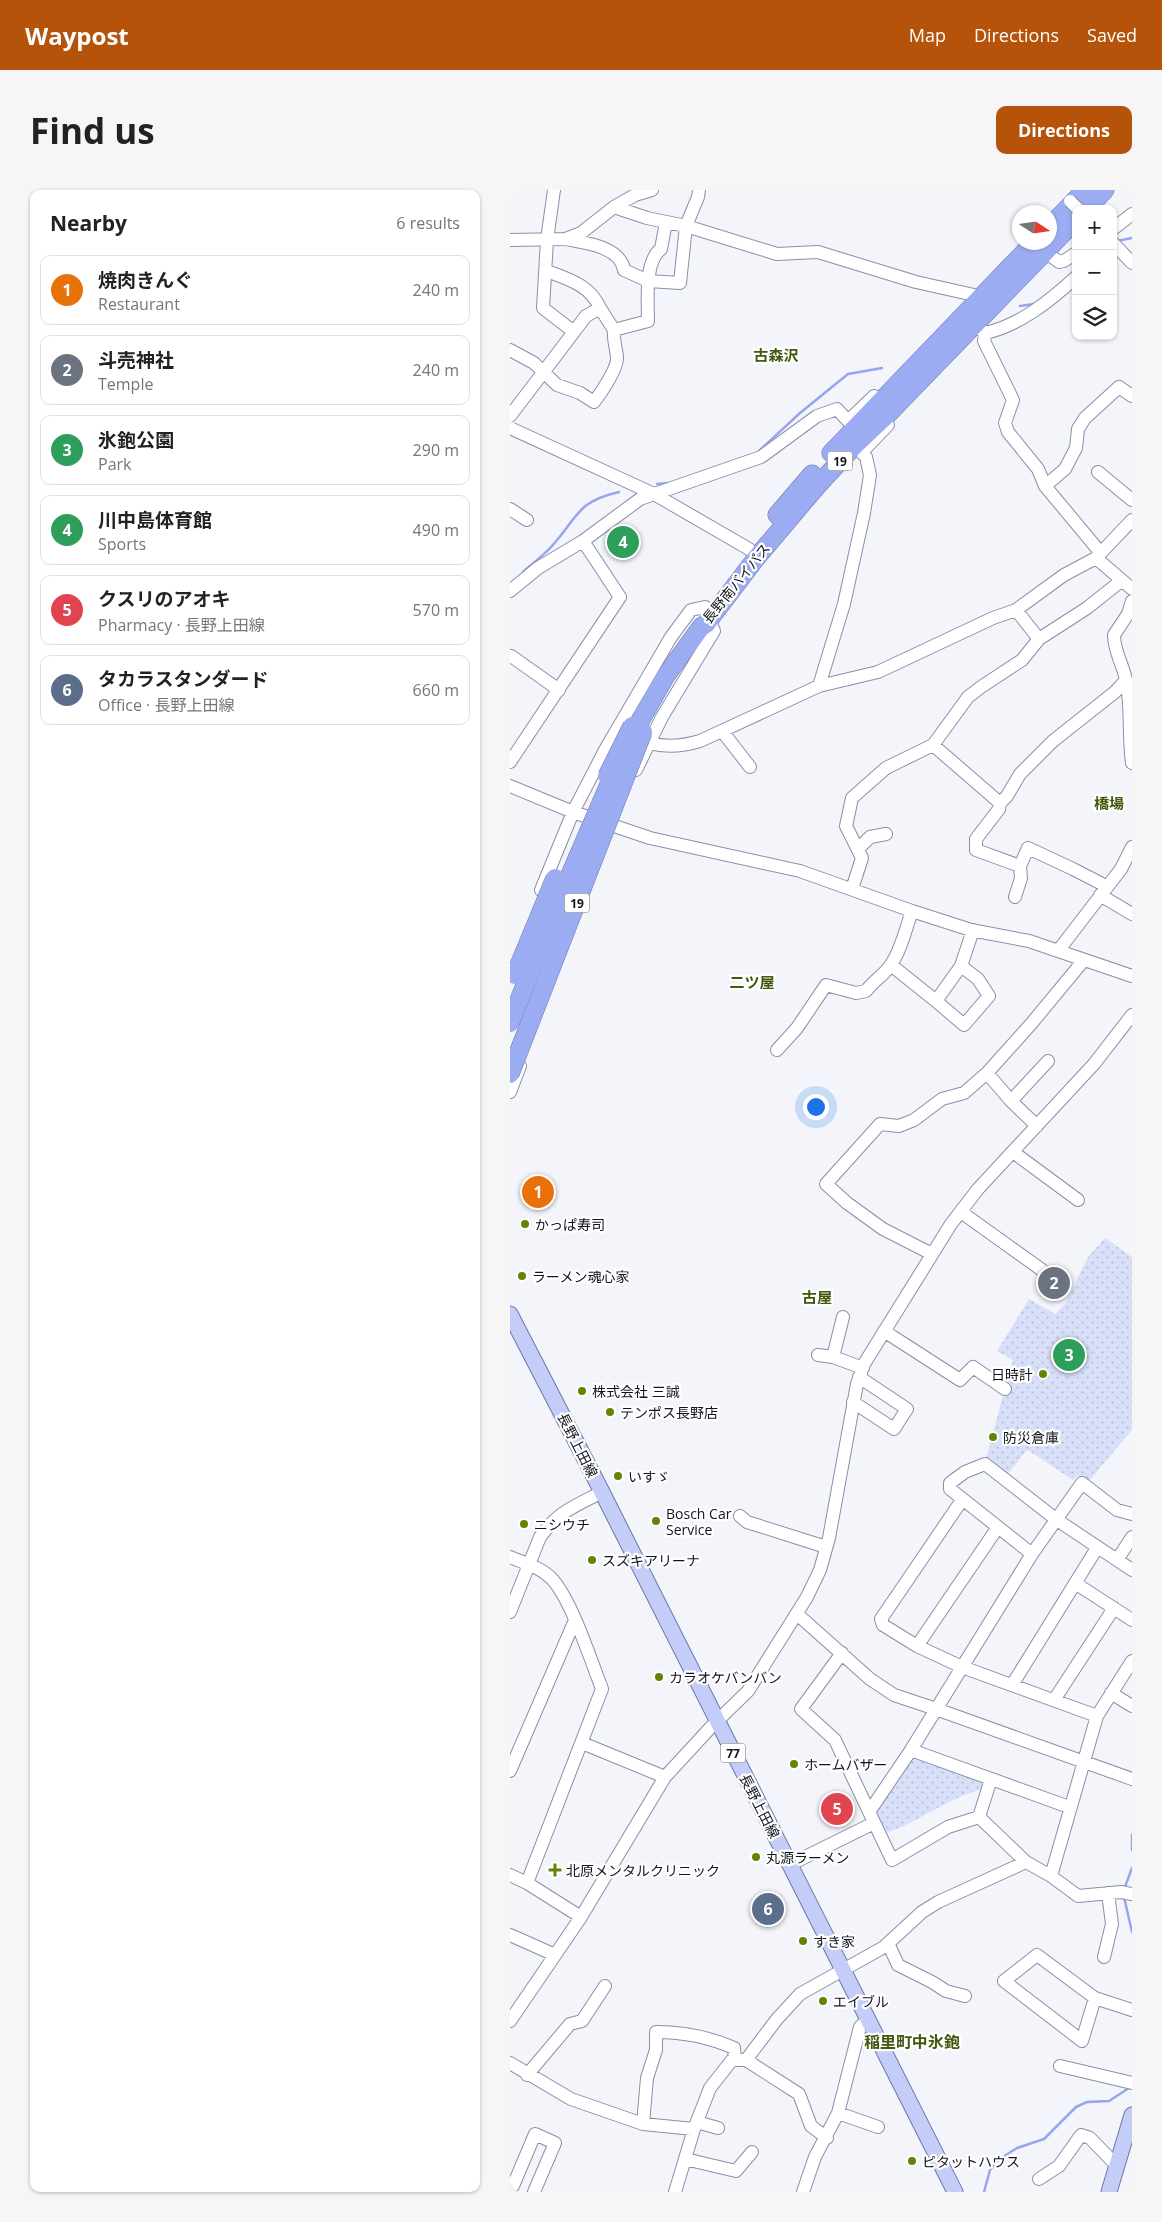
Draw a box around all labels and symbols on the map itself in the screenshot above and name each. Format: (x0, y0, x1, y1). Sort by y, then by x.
north arrow (1012, 205, 1057, 250)
district label: 古森沢 (753, 345, 799, 365)
road number: 19 (828, 452, 852, 470)
pin: 4 (607, 523, 639, 561)
street label: 長野南バイパス (698, 539, 774, 627)
district label: 橋場 (1094, 793, 1124, 813)
road number: 19 (564, 894, 590, 912)
district label: 二ツ屋 (729, 972, 775, 992)
your location (803, 1094, 829, 1120)
pin: 1 (522, 1173, 554, 1211)
place label: かっぱ寿司 (535, 1215, 605, 1234)
marker: かっぱ寿司 (519, 1218, 531, 1230)
pin: 2 (1038, 1264, 1070, 1302)
place label: ラーメン魂心家 (532, 1267, 629, 1286)
marker: ラーメン魂心家 (516, 1270, 528, 1282)
district label: 古屋 (802, 1287, 832, 1307)
pin: 3 (1053, 1336, 1085, 1374)
place label: 日時計 (991, 1365, 1033, 1384)
marker: 日時計 (1037, 1368, 1049, 1380)
place label: 株式会社 三誠 (592, 1382, 680, 1401)
marker: 株式会社 三誠 (576, 1385, 588, 1397)
place label: テンポス長野店 (620, 1403, 718, 1422)
marker: テンポス長野店 (604, 1406, 616, 1418)
street label: 長野上田線 (554, 1410, 602, 1480)
place label: 防災倉庫 (1003, 1428, 1059, 1447)
marker: 防災倉庫 (987, 1431, 999, 1443)
place label: いすゞ (628, 1467, 670, 1486)
marker: いすゞ (612, 1470, 624, 1482)
place label: Bosch Car Service (666, 1504, 732, 1539)
place label: ニシウチ (534, 1515, 590, 1534)
marker: Bosch Car Service (650, 1515, 662, 1527)
marker: ニシウチ (518, 1518, 530, 1530)
place label: スズキアリーナ (602, 1551, 700, 1570)
marker: スズキアリーナ (586, 1554, 598, 1566)
place label: カラオケバンバン (669, 1668, 782, 1687)
marker: カラオケバンバン (653, 1671, 665, 1683)
road number: 77 (720, 1744, 746, 1762)
place label: ホームバザー (804, 1755, 888, 1774)
marker: ホームバザー (788, 1758, 800, 1770)
street label: 長野上田線 (736, 1771, 784, 1841)
pin: 5 (821, 1790, 853, 1828)
place label: 丸源ラーメン (766, 1848, 849, 1867)
marker: 丸源ラーメン (750, 1851, 762, 1863)
place label: 北原メンタルクリニック (566, 1861, 720, 1880)
marker: 北原メンタルクリニック (548, 1863, 562, 1877)
pin: 6 (752, 1890, 784, 1928)
place label: すき家 (813, 1932, 855, 1951)
marker: すき家 (797, 1935, 809, 1947)
place label: エイブル (833, 1992, 889, 2011)
marker: エイブル (817, 1995, 829, 2007)
district label: 稲里町中氷鉋 (864, 2031, 960, 2053)
place label: ピタットハウス (922, 2152, 1020, 2171)
marker: ピタットハウス (906, 2155, 918, 2167)

